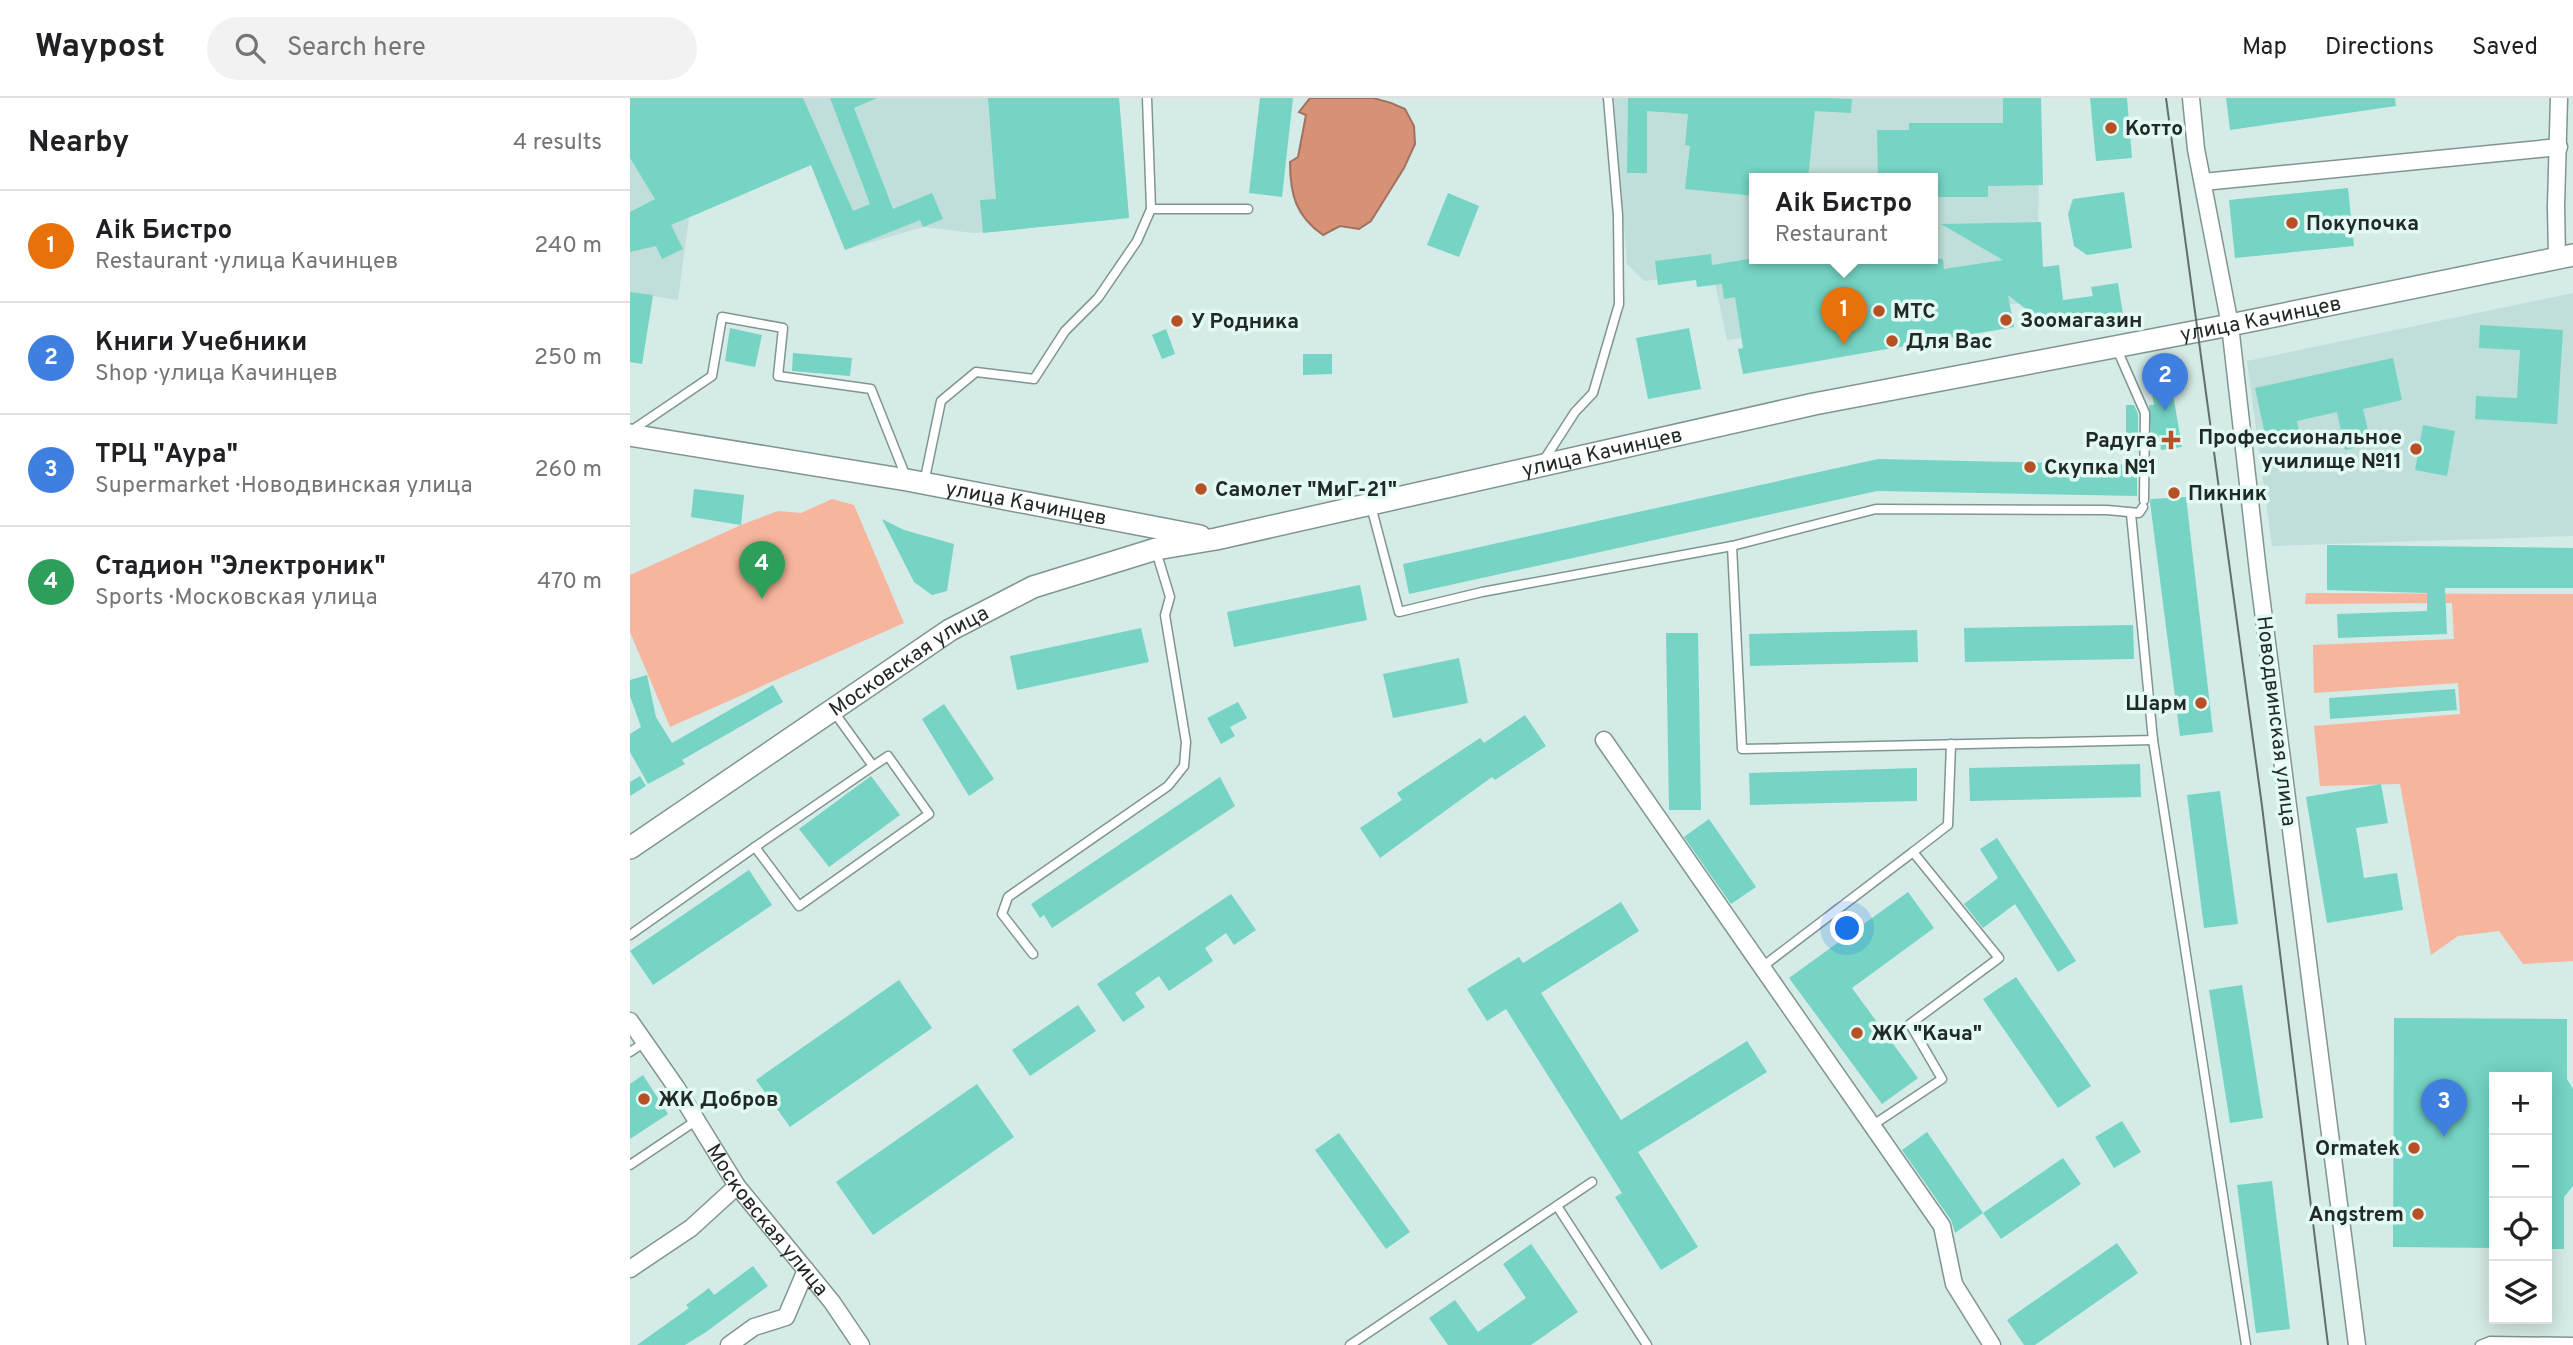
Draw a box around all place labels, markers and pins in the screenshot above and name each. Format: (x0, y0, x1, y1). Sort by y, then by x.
place label: Котто (2125, 116, 2183, 143)
marker: Котто (2103, 120, 2119, 136)
place label: Покупочка (2306, 211, 2419, 238)
marker: Покупочка (2284, 215, 2300, 231)
pin: 1 (1821, 287, 1867, 345)
place label: МТС (1893, 299, 1936, 326)
marker: МТС (1871, 303, 1887, 319)
place label: Зоомагазин (2020, 308, 2142, 335)
place label: У Родника (1191, 309, 1299, 336)
marker: Зоомагазин (1998, 312, 2014, 328)
marker: У Родника (1169, 313, 1185, 329)
place label: Для Вас (1906, 329, 1993, 356)
marker: Для Вас (1884, 333, 1900, 349)
pin: 2 (2142, 353, 2188, 411)
place label: Профессиональное училище №11 (2198, 425, 2402, 476)
place label: Радуга (2085, 428, 2157, 455)
marker: Радуга (2163, 432, 2179, 448)
marker: Профессиональное училище №11 (2408, 441, 2424, 457)
place label: Скупка №1 (2044, 455, 2157, 482)
marker: Скупка №1 (2022, 459, 2038, 475)
place label: Самолет "МиГ-21" (1215, 477, 1397, 504)
marker: Самолет "МиГ-21" (1193, 481, 1209, 497)
place label: Пикник (2188, 481, 2267, 508)
marker: Пикник (2166, 485, 2182, 501)
pin: 4 (739, 541, 785, 599)
place label: Шарм (2125, 691, 2187, 718)
marker: Шарм (2193, 695, 2209, 711)
place label: ЖК "Кача" (1871, 1021, 1982, 1048)
marker: ЖК "Кача" (1849, 1025, 1865, 1041)
pin: 3 (2421, 1079, 2467, 1137)
place label: ЖК Добров (658, 1087, 779, 1114)
marker: ЖК Добров (636, 1091, 652, 1107)
place label: Ormatek (2315, 1136, 2400, 1163)
marker: Ormatek (2406, 1140, 2422, 1156)
place label: Angstrem (2308, 1202, 2404, 1229)
marker: Angstrem (2410, 1206, 2426, 1222)

